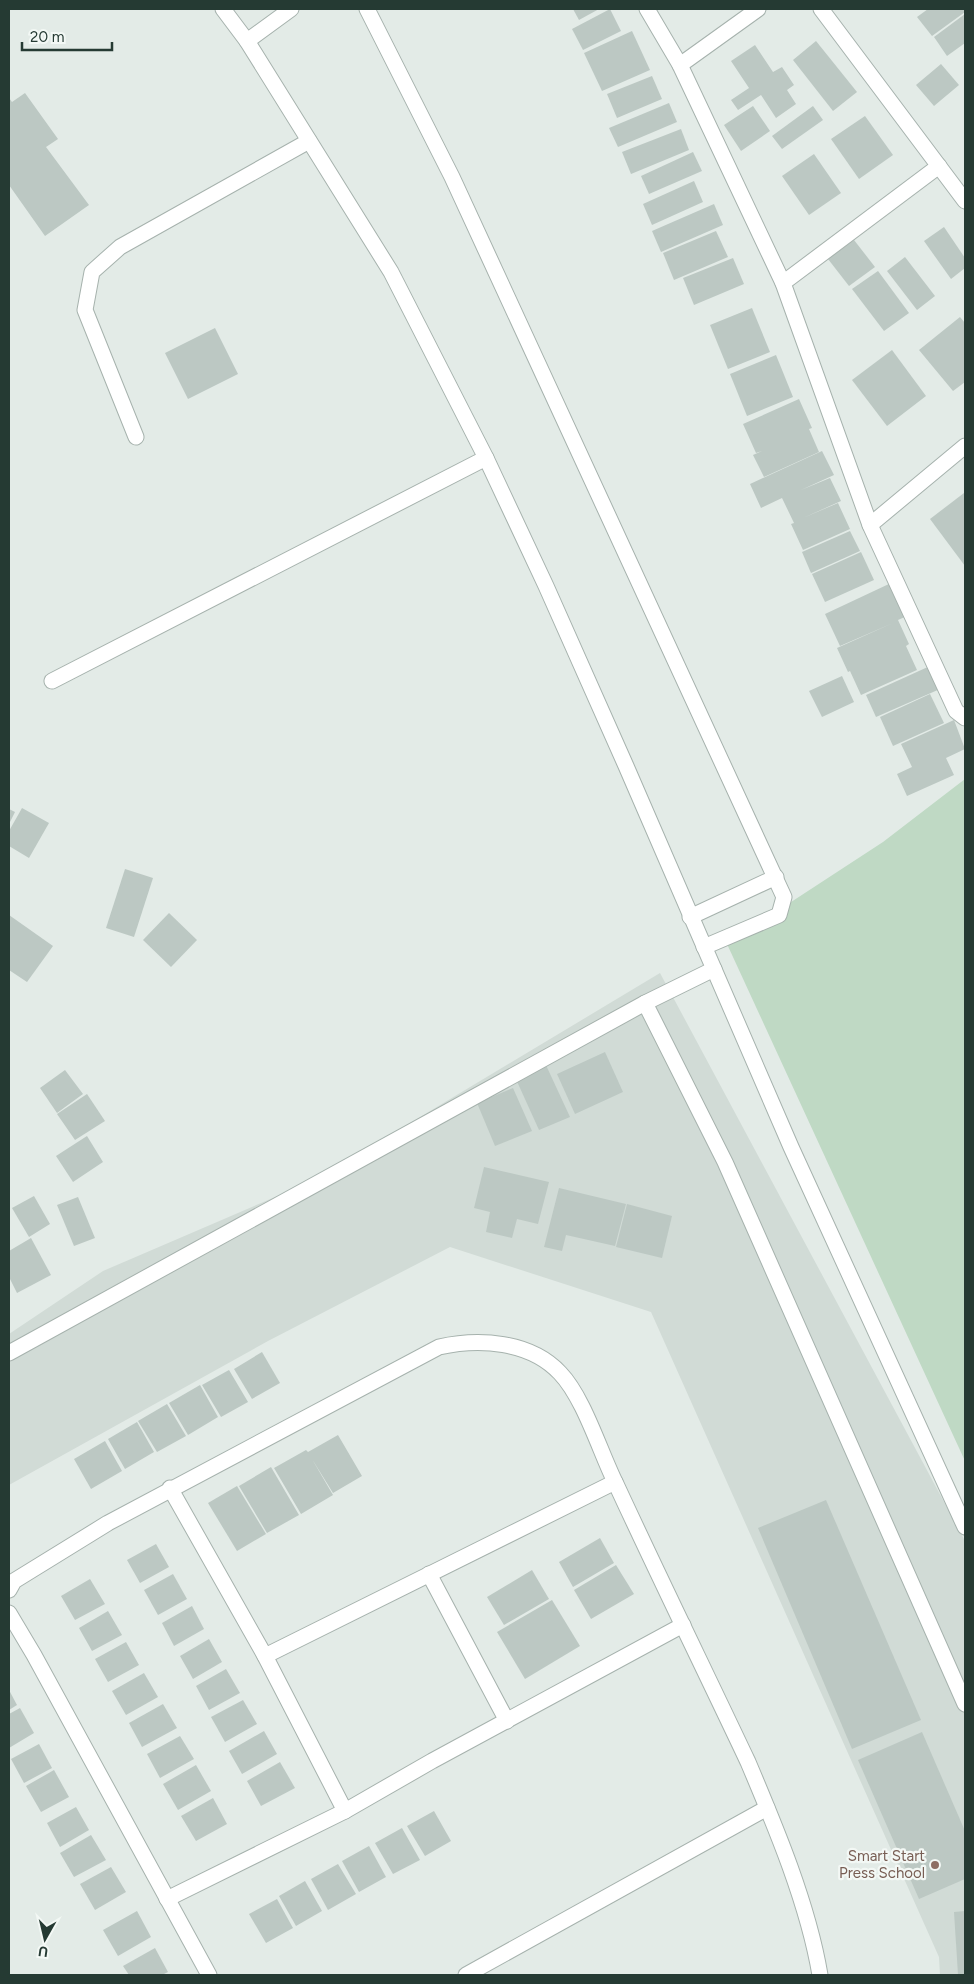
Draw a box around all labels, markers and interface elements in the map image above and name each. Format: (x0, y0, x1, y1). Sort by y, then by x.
scale bar (22, 20, 112, 52)
text: 20 m (30, 28, 64, 46)
place label: Smart Start Press School (839, 1847, 925, 1882)
marker: Smart Start Press School (929, 1859, 941, 1871)
north arrow (20, 1914, 70, 1964)
text: U (37, 1942, 49, 1960)

